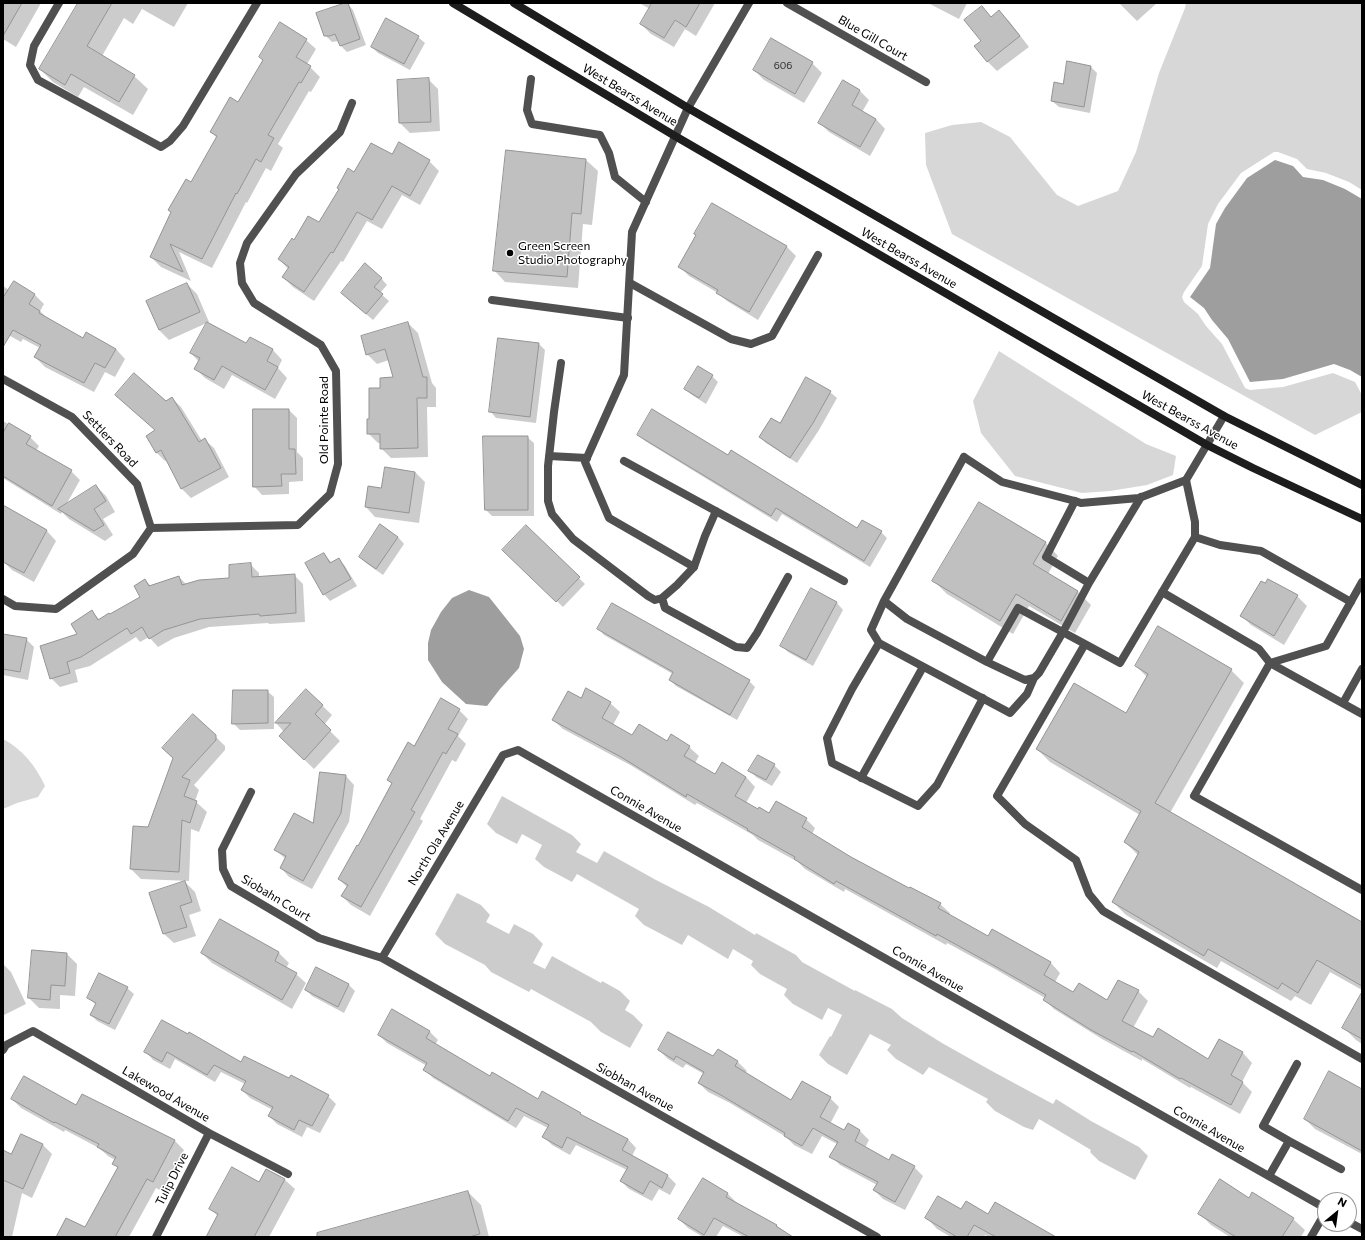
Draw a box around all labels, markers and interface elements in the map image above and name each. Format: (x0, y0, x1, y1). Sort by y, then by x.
street label: Blue Gill Court (836, 12, 910, 64)
house number: 606 (774, 60, 792, 72)
street label: West Bearss Avenue (580, 61, 680, 129)
street label: West Bearss Avenue (858, 225, 960, 291)
place label: Green Screen Studio Photography (518, 239, 627, 267)
marker: Green Screen Studio Photography (505, 248, 515, 258)
street label: Old Pointe Road (317, 376, 331, 464)
street label: West Bearss Avenue (1139, 387, 1241, 453)
street label: Settlers Road (80, 408, 140, 470)
street label: Connie Avenue (607, 783, 685, 835)
street label: North Ola Avenue (405, 798, 467, 888)
street label: Siobahn Court (239, 872, 313, 924)
street label: Connie Avenue (889, 943, 967, 995)
street label: Siobhan Avenue (594, 1060, 676, 1114)
street label: Lakewood Avenue (120, 1063, 212, 1125)
street label: Connie Avenue (1170, 1103, 1248, 1155)
street label: Tulip Drive (152, 1150, 192, 1208)
north arrow (1317, 1192, 1357, 1232)
text: N (1336, 1194, 1349, 1210)

